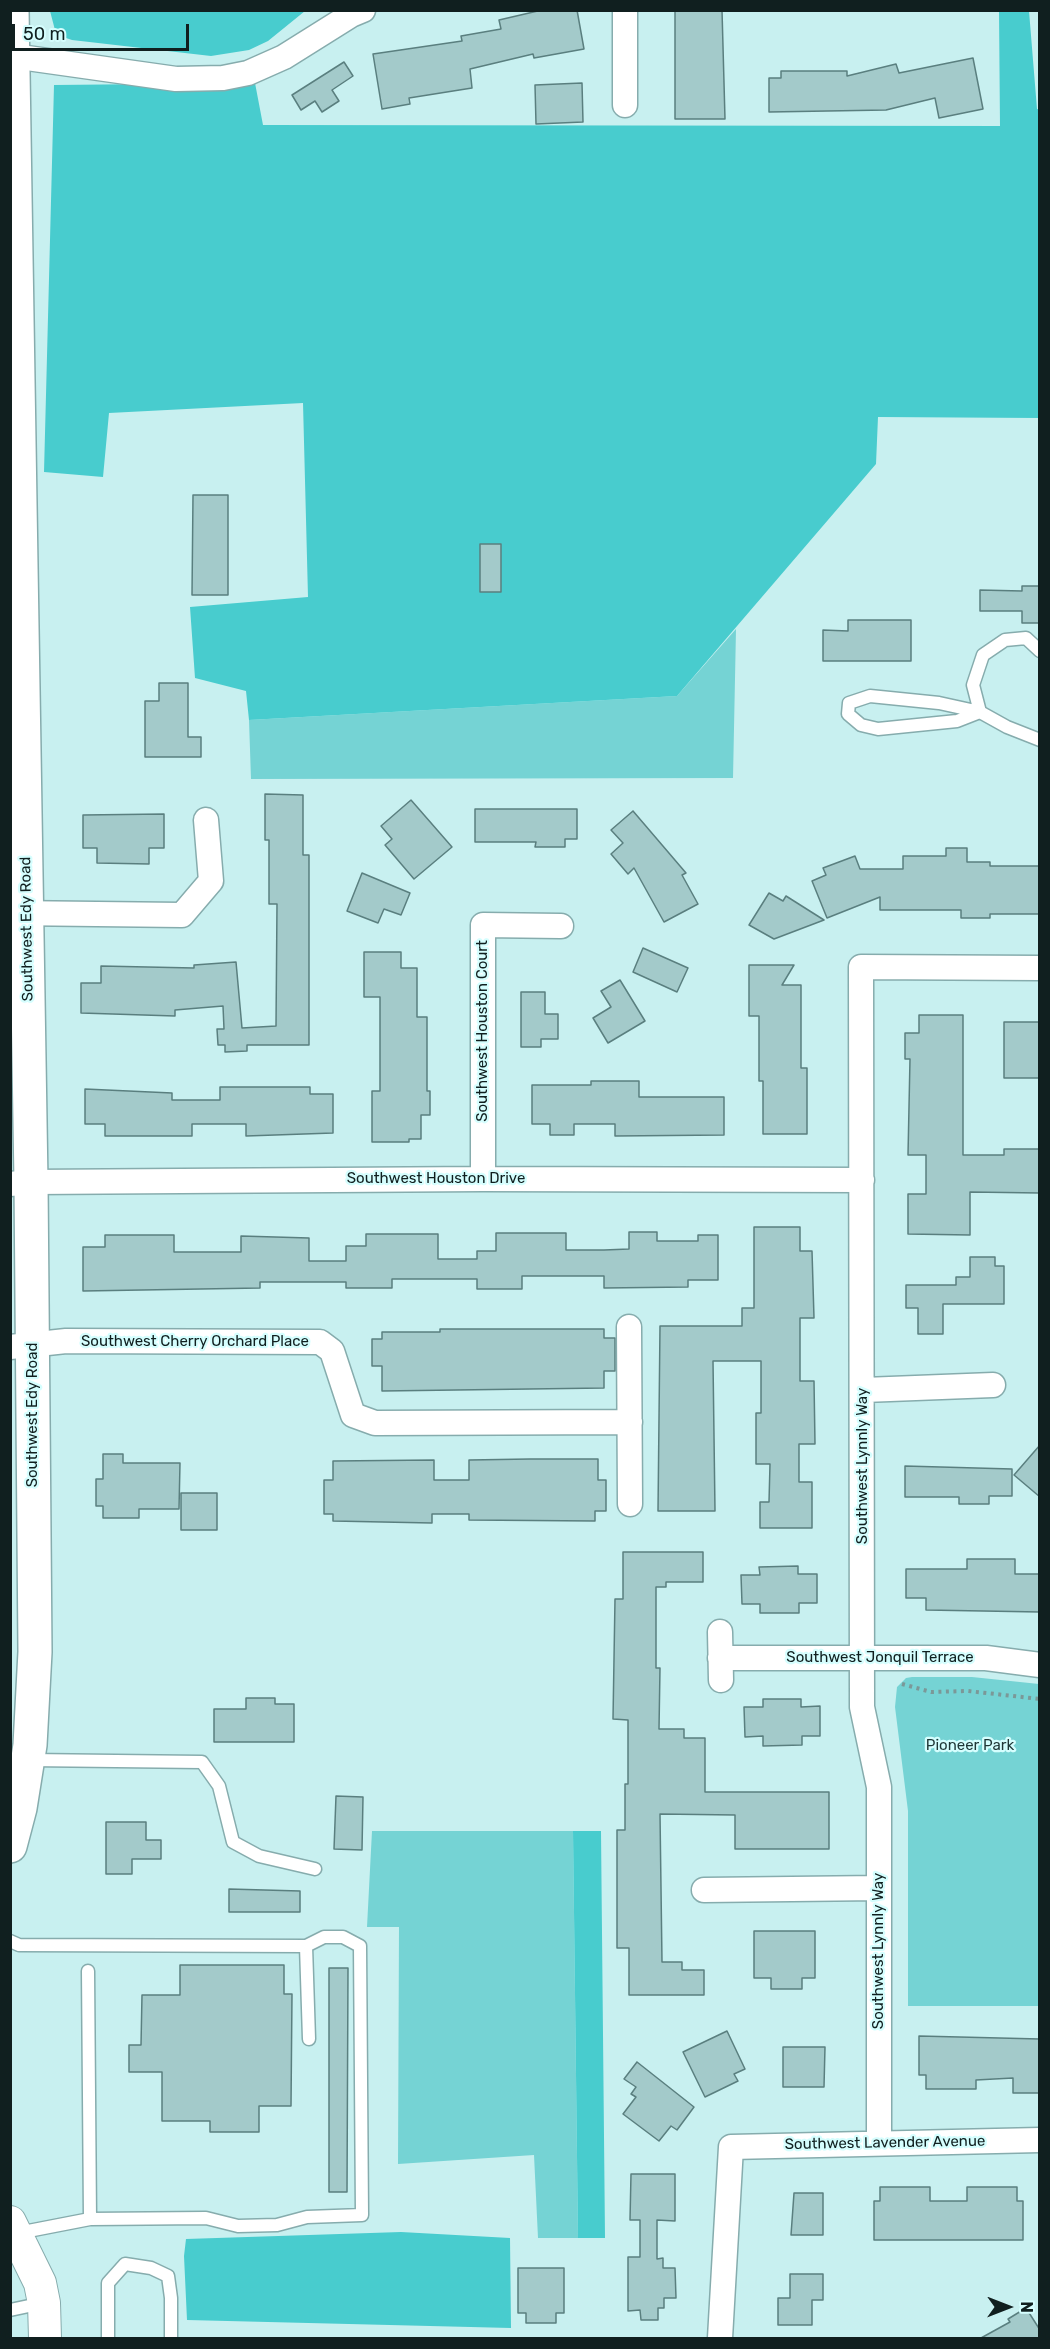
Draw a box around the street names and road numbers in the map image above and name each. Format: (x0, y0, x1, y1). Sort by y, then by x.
street label: Southwest Edy Road (17, 857, 37, 1001)
street label: Southwest Houston Court (474, 940, 492, 1122)
street label: Southwest Houston Drive (347, 1170, 525, 1188)
street label: Southwest Cherry Orchard Place (81, 1333, 309, 1351)
street label: Southwest Edy Road (24, 1343, 42, 1487)
street label: Southwest Lynnly Way (854, 1388, 872, 1544)
street label: Southwest Jonquil Terrace (786, 1649, 974, 1667)
street label: Southwest Lynnly Way (870, 1873, 888, 2029)
street label: Southwest Lavender Avenue (785, 2132, 985, 2154)

